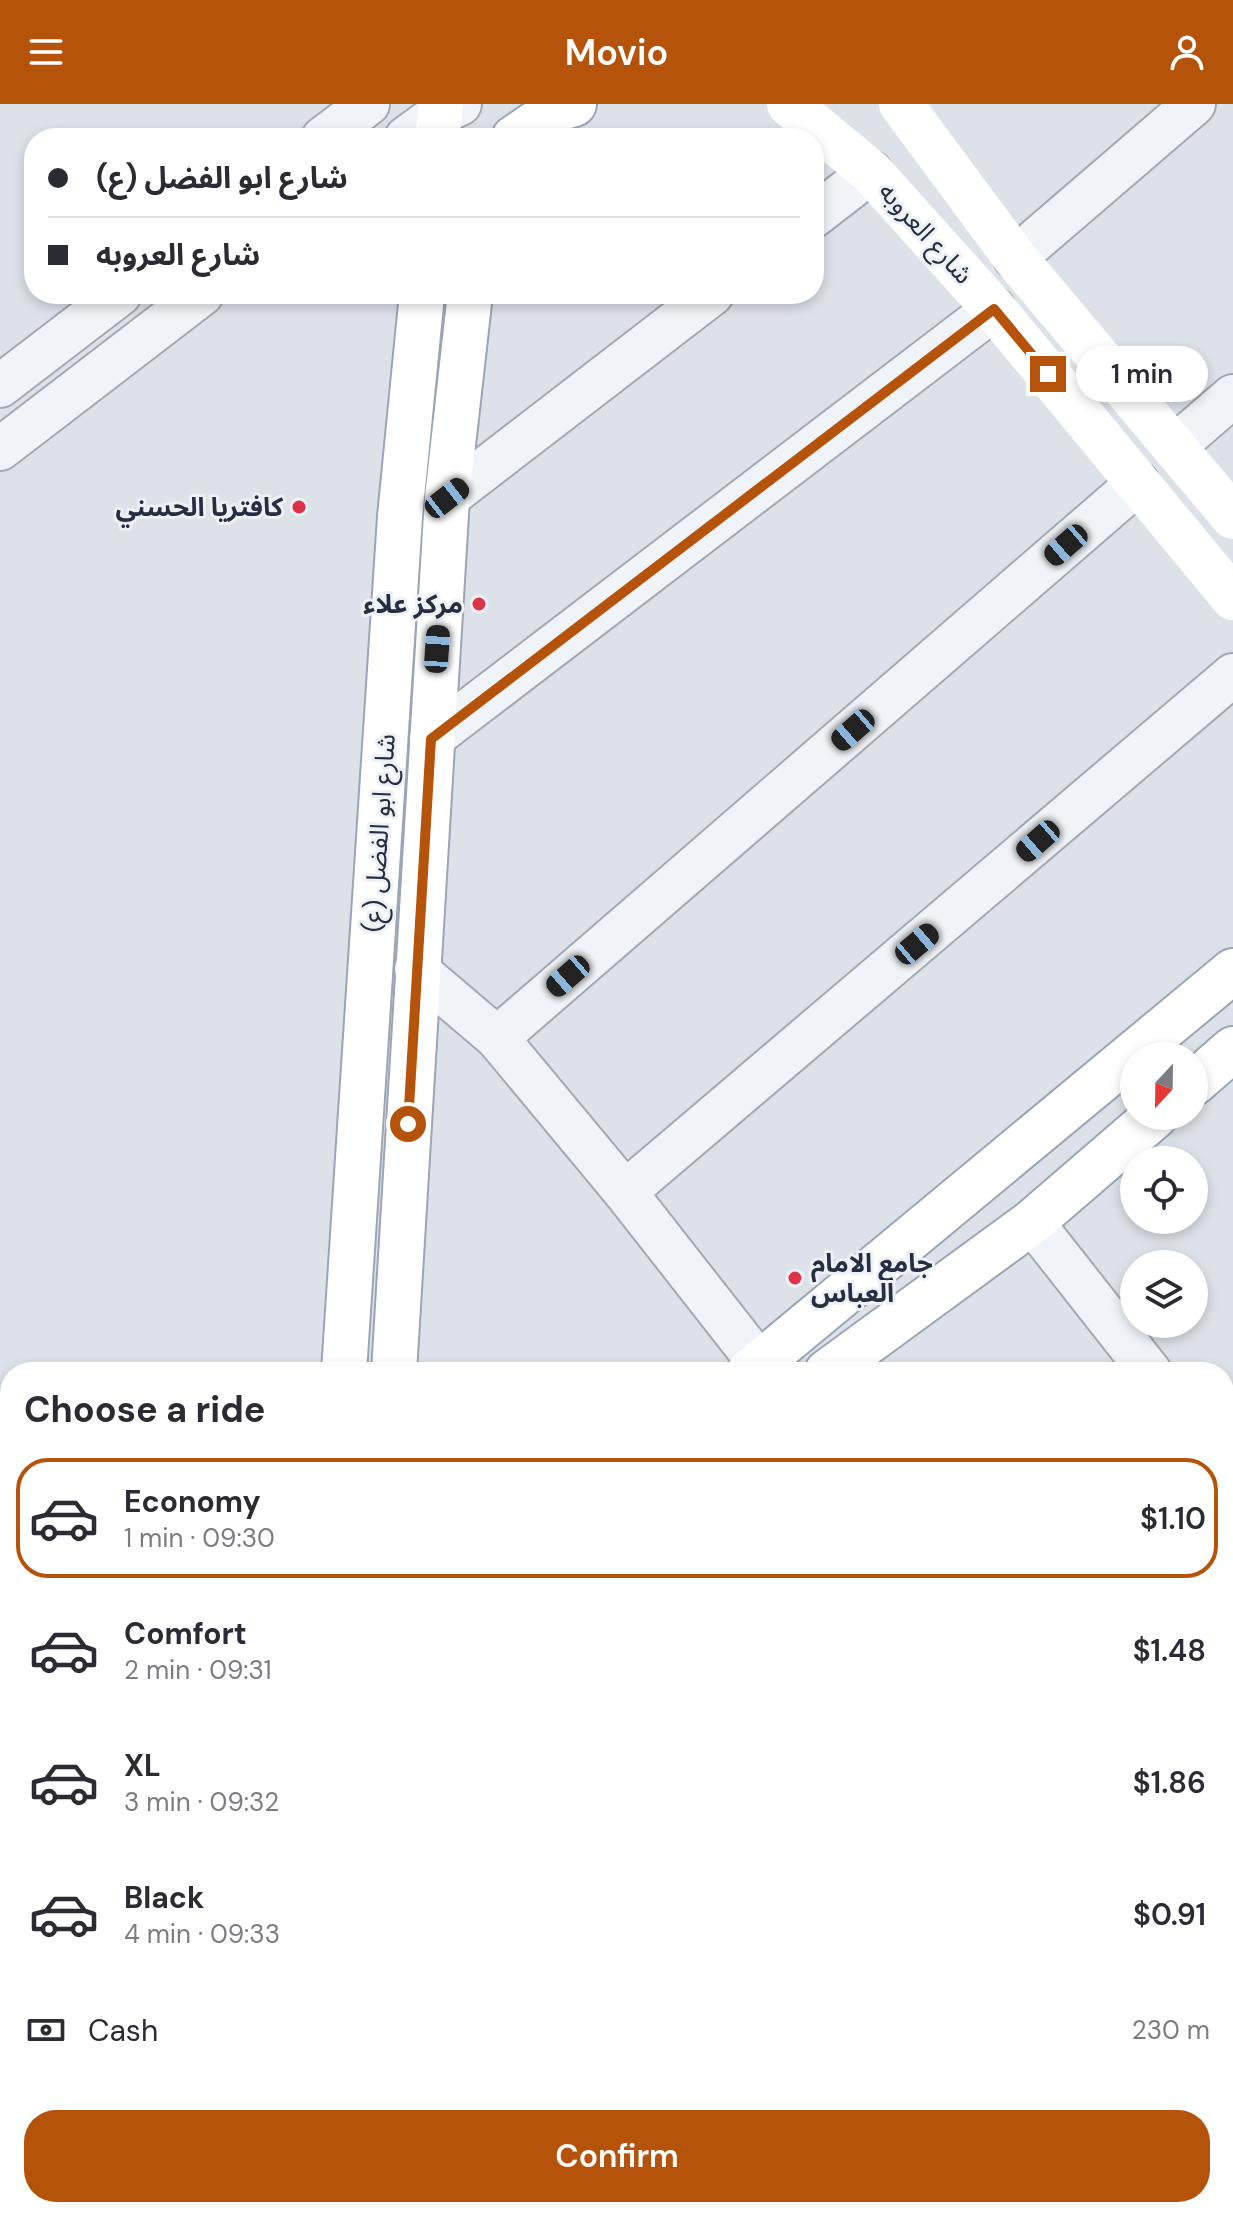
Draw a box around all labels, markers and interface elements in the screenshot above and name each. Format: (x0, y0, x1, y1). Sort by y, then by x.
text: Movio (565, 29, 668, 76)
icon: menu (24, 30, 68, 74)
icon: person (1165, 30, 1209, 74)
text: شارع ابو الفضل (ع) (96, 158, 348, 197)
street label: شارع العروبه (870, 175, 981, 292)
text: شارع العروبه (96, 235, 260, 274)
callout: 1 min (1076, 346, 1208, 402)
route end (1030, 356, 1066, 392)
text: 1 min (1111, 357, 1173, 391)
car (421, 474, 473, 522)
place label: كافتريا الحسني (115, 490, 284, 528)
marker: كافتريا الحسني (290, 498, 308, 516)
car (1040, 520, 1092, 570)
place label: مركز علاء (363, 587, 463, 621)
marker: مركز علاء (470, 595, 488, 613)
car (423, 624, 451, 674)
car (827, 705, 879, 755)
street label: شارع ابو الفضل (ع) (355, 733, 405, 934)
car (1012, 816, 1064, 866)
car (891, 919, 943, 969)
car (542, 951, 594, 1001)
north arrow (1120, 1042, 1208, 1130)
map controls (1120, 1042, 1208, 1338)
route start (390, 1106, 426, 1142)
button: locate (1120, 1146, 1208, 1234)
place label: جامع الامام العباس (811, 1246, 933, 1310)
button: layers (1120, 1250, 1208, 1338)
marker: جامع الامام العباس (786, 1269, 804, 1287)
text: Choose a ride (24, 1386, 265, 1433)
icon: car (28, 1482, 100, 1554)
text: Economy (124, 1482, 261, 1521)
text: $1.10 (1140, 1499, 1206, 1538)
text: 1 min · 09:30 (124, 1521, 275, 1555)
icon: car (28, 1614, 100, 1686)
text: Comfort (124, 1614, 247, 1653)
text: $1.48 (1133, 1631, 1206, 1670)
text: 2 min · 09:31 (124, 1653, 272, 1687)
icon: car (28, 1746, 100, 1818)
text: XL (124, 1746, 161, 1785)
text: $1.86 (1133, 1763, 1206, 1802)
text: 3 min · 09:32 (124, 1785, 279, 1819)
icon: car (28, 1878, 100, 1950)
text: Black (124, 1878, 204, 1917)
text: $0.91 (1133, 1895, 1206, 1934)
text: 4 min · 09:33 (124, 1917, 280, 1951)
icon: cash (24, 2008, 68, 2052)
text: Cash (88, 2011, 158, 2050)
text: 230 m (1132, 2013, 1210, 2047)
button: Confirm (24, 2110, 1210, 2202)

